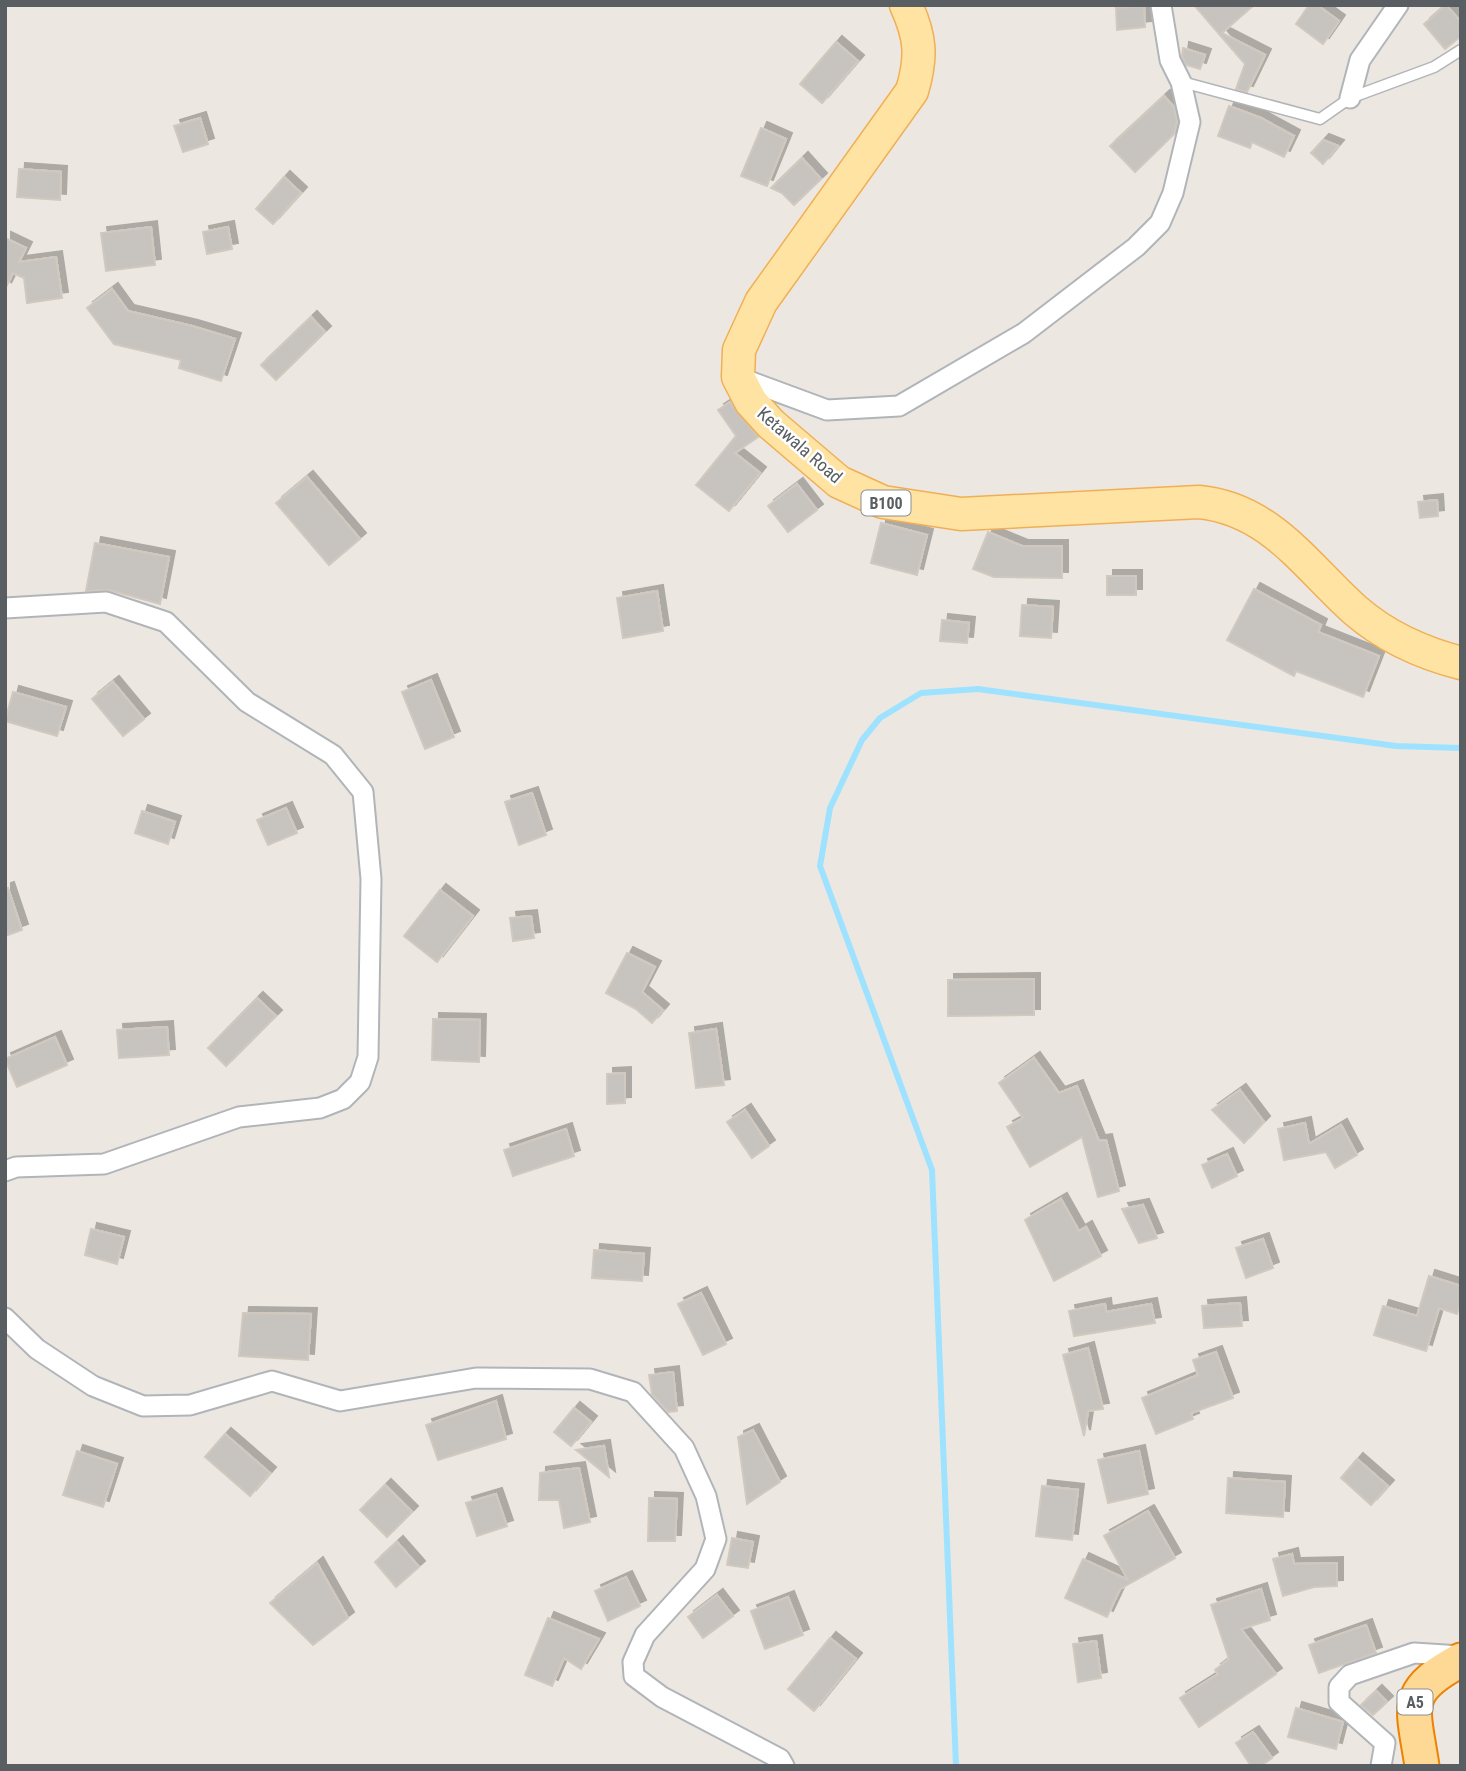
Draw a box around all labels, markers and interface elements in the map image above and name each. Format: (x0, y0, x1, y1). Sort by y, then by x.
street label: Ketawala Road (753, 403, 847, 487)
road number: B100 (862, 490, 910, 516)
road number: A5 (1398, 1690, 1432, 1714)

